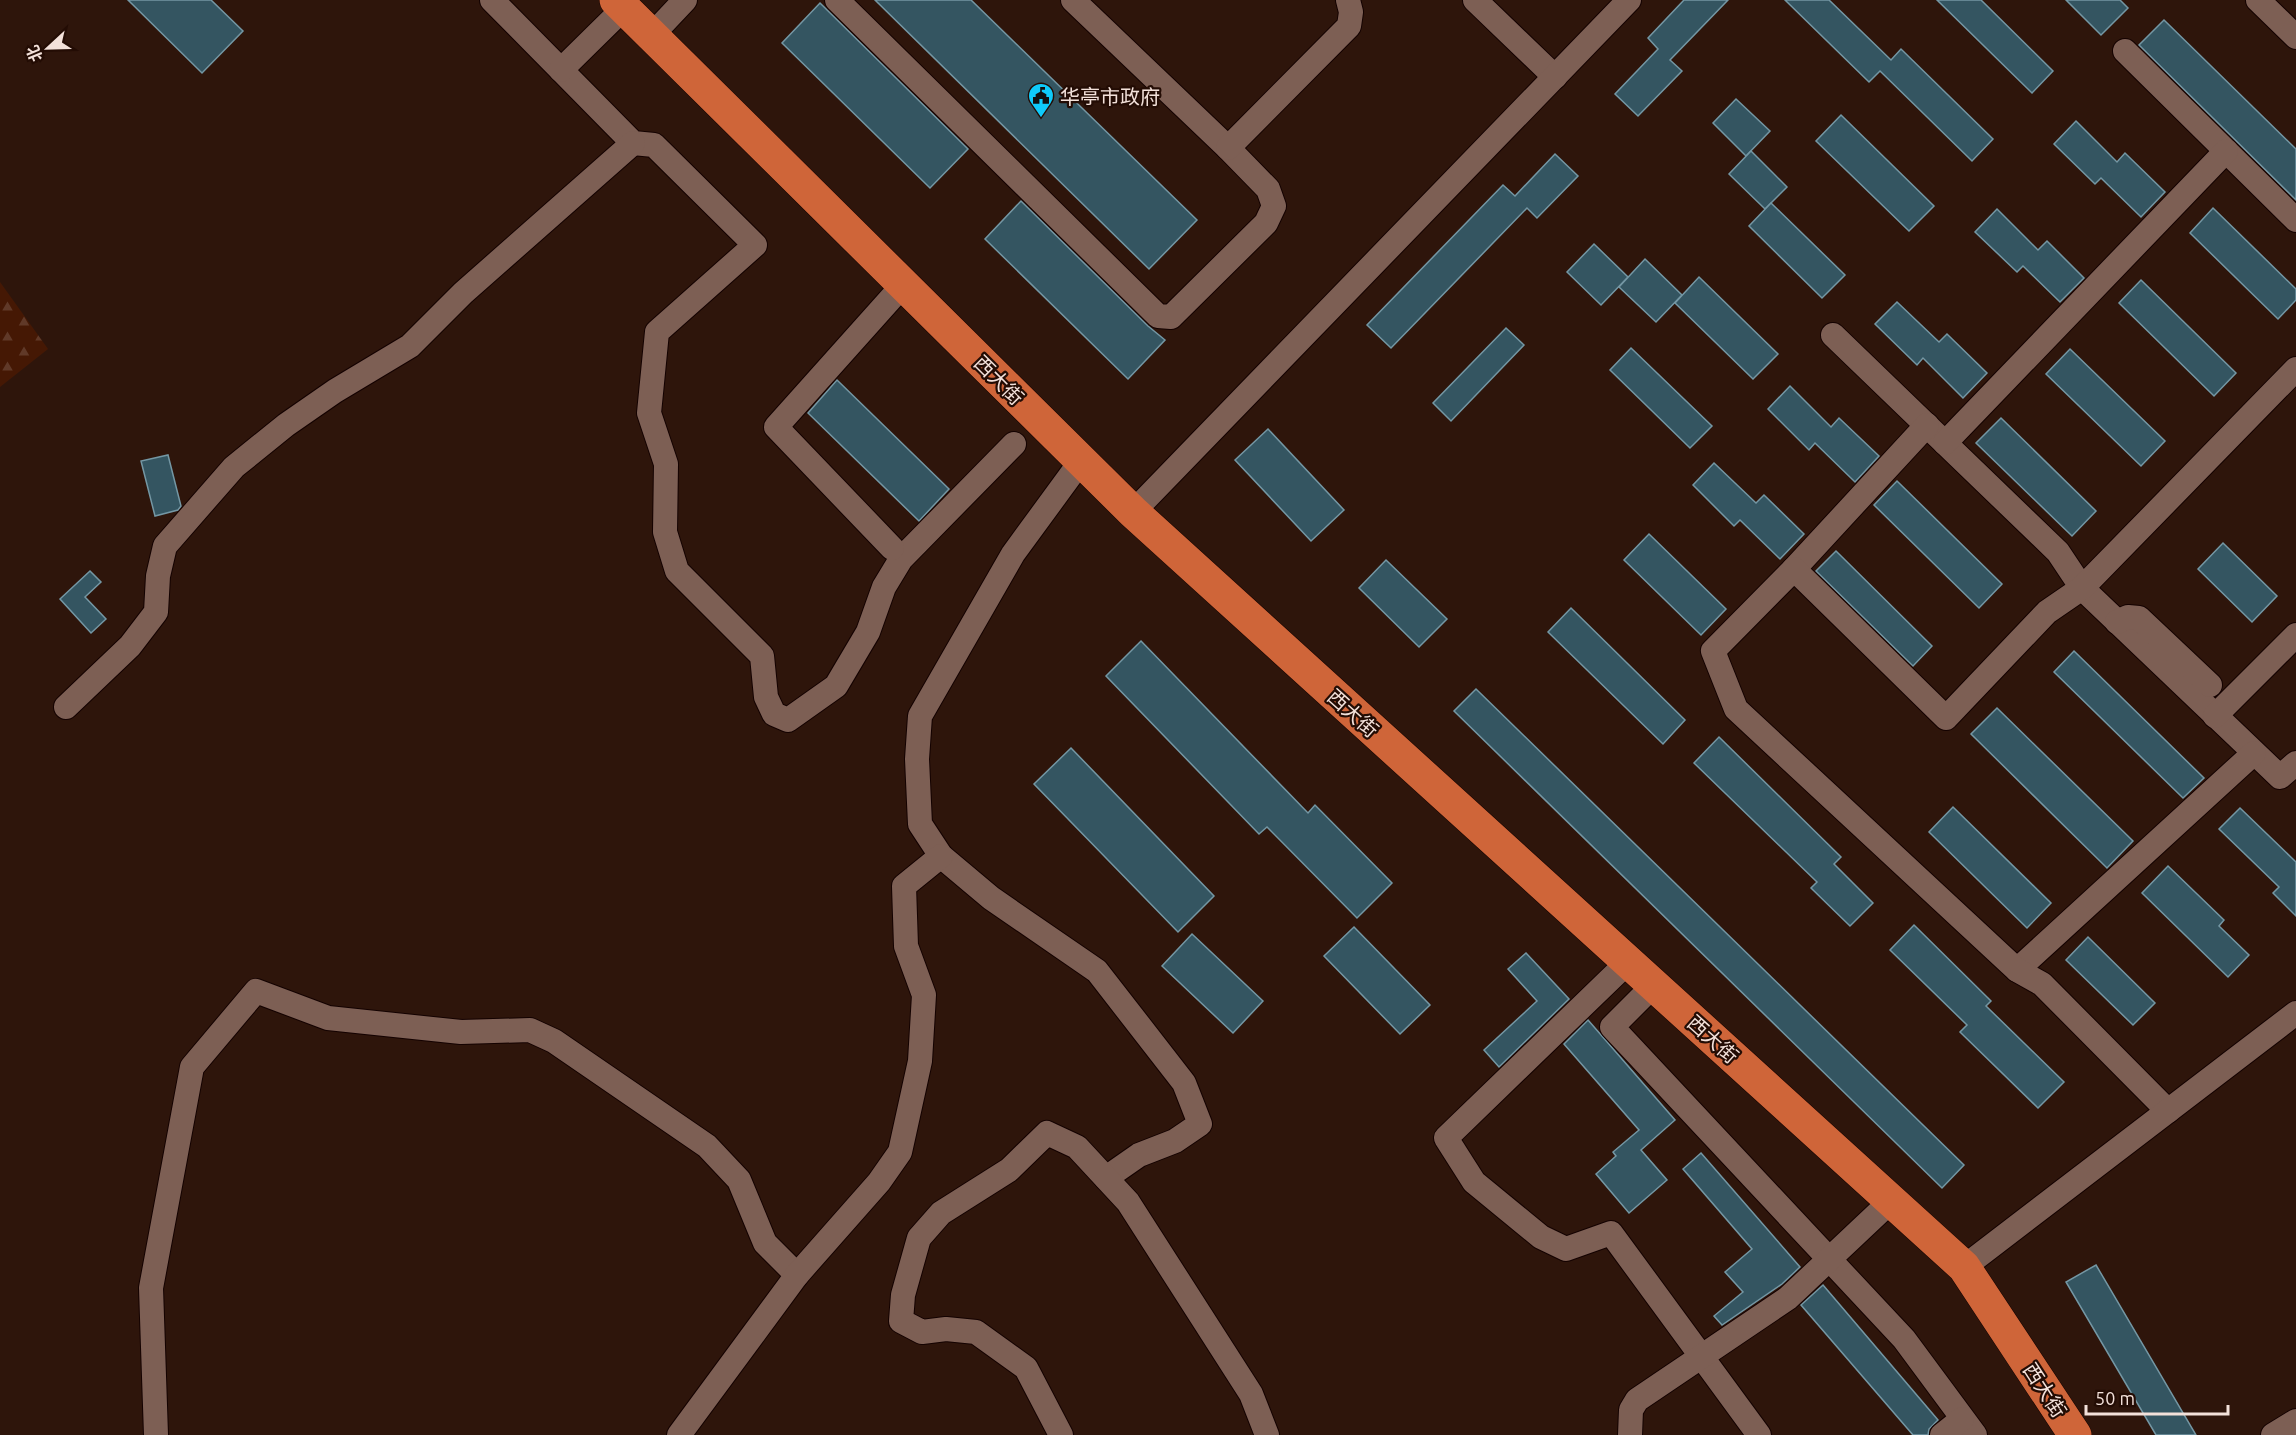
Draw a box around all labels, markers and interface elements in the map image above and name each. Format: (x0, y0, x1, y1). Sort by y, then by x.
north arrow (18, 18, 78, 78)
text: 北 (23, 43, 45, 64)
public building icon: 华亭市政府 (1026, 81, 1056, 119)
place label: 华亭市政府 (1060, 85, 1160, 108)
street label: 西大街 (970, 351, 1028, 409)
street label: 西大街 (1323, 684, 1383, 742)
street label: 西大街 (1683, 1010, 1743, 1068)
street label: 西大街 (2019, 1359, 2071, 1421)
scale bar (2086, 1378, 2228, 1416)
text: 50 m (2095, 1388, 2135, 1408)

